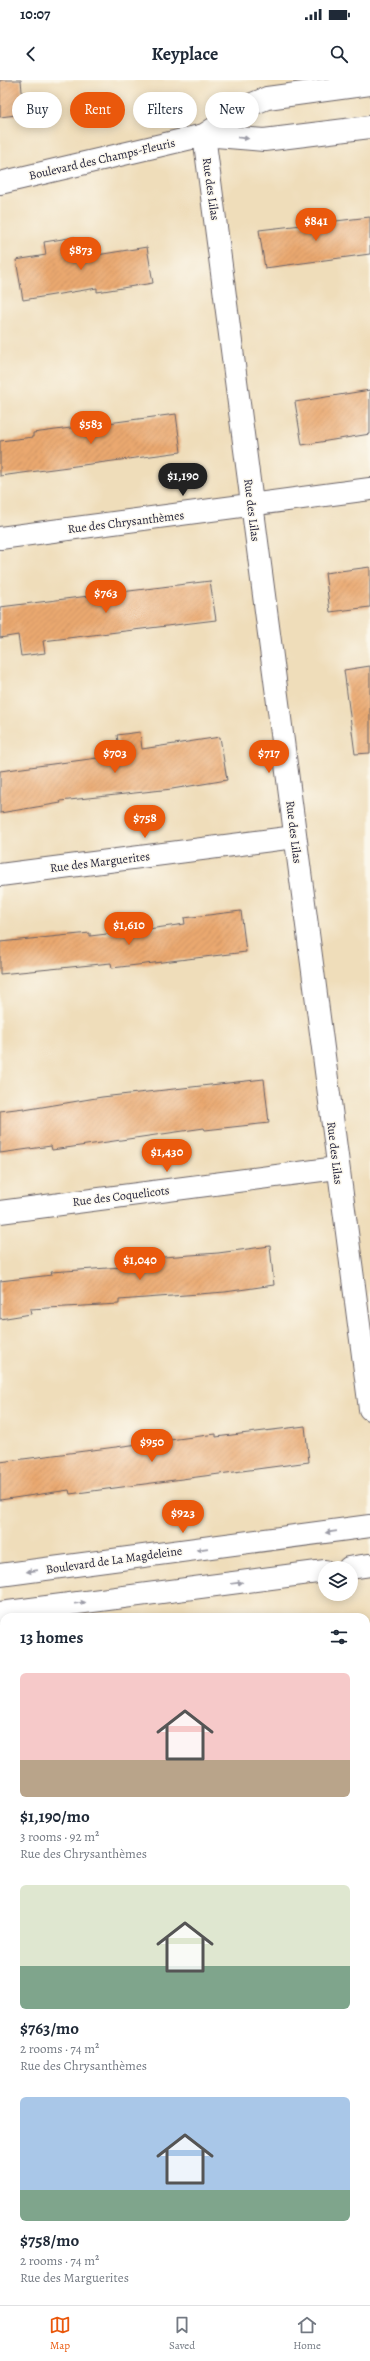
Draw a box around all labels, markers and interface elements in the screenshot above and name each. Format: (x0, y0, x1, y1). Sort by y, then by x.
text: 10:07 (20, 4, 50, 24)
text: Keyplace (152, 42, 218, 66)
icon: back (20, 43, 42, 65)
icon: search (328, 43, 350, 65)
chip: Buy (12, 92, 62, 128)
chip: Rent (70, 92, 125, 128)
chip: Filters (133, 92, 197, 128)
chip: New (205, 92, 259, 128)
street label: Boulevard des Champs-Fleuris (27, 134, 177, 184)
one-way arrow (237, 135, 249, 142)
street label: Rue des Lilas (199, 157, 223, 221)
pin: $841 (292, 208, 340, 242)
text: $841 (304, 212, 328, 229)
pin: $873 (57, 237, 105, 271)
text: $873 (69, 241, 93, 258)
pin: $583 (67, 411, 115, 445)
text: $583 (79, 415, 103, 432)
pin: $1,190 (150, 463, 216, 497)
text: $1,190 (167, 467, 199, 484)
street label: Rue des Lilas (240, 478, 264, 542)
street label: Rue des Chrysanthèmes (67, 507, 185, 537)
pin: $763 (82, 580, 130, 614)
text: $763 (94, 584, 118, 601)
pin: $703 (91, 740, 139, 774)
pin: $717 (245, 740, 293, 774)
text: $703 (103, 744, 127, 761)
text: $717 (258, 744, 280, 761)
street label: Rue des Lilas (282, 800, 306, 864)
pin: $758 (121, 805, 169, 839)
text: $758 (133, 809, 157, 826)
street label: Rue des Marguerites (49, 848, 151, 876)
pin: $1,610 (96, 912, 162, 946)
text: $1,610 (113, 916, 145, 933)
street label: Rue des Lilas (323, 1121, 347, 1185)
pin: $1,430 (134, 1139, 200, 1173)
text: $1,430 (151, 1143, 183, 1160)
street label: Rue des Coquelicots (72, 1182, 171, 1210)
pin: $1,040 (107, 1247, 173, 1281)
text: $1,040 (123, 1251, 157, 1268)
pin: $950 (128, 1429, 176, 1463)
text: $950 (140, 1433, 164, 1450)
pin: $923 (159, 1500, 207, 1534)
text: $923 (171, 1504, 195, 1521)
one-way arrow (325, 1528, 337, 1535)
street label: Boulevard de La Magdeleine (45, 1543, 183, 1577)
one-way arrow (196, 1545, 209, 1552)
map controls (318, 1561, 358, 1601)
button: layers (318, 1561, 358, 1601)
one-way arrow (26, 1568, 38, 1574)
one-way arrow (231, 1579, 243, 1586)
one-way arrow (74, 1600, 86, 1606)
text: 13 homes (20, 1626, 83, 1649)
icon: filters (328, 1626, 350, 1648)
icon: home (149, 1699, 221, 1771)
text: $1,190/mo (20, 1805, 90, 1828)
text: 3 rooms · 92 m² (20, 1828, 99, 1845)
text: Rue des Chrysanthèmes (20, 1845, 147, 1862)
icon: home (149, 1911, 221, 1983)
text: $763/mo (20, 2017, 79, 2040)
text: 2 rooms · 74 m² (20, 2040, 99, 2057)
text: Rue des Chrysanthèmes (20, 2057, 147, 2074)
icon: home (149, 2123, 221, 2195)
text: $758/mo (20, 2229, 79, 2252)
text: 2 rooms · 74 m² (20, 2252, 99, 2269)
text: Rue des Marguerites (20, 2269, 129, 2286)
tab: Map (49, 2314, 71, 2353)
tab: Saved (169, 2314, 195, 2353)
tab: Home (293, 2314, 321, 2353)

